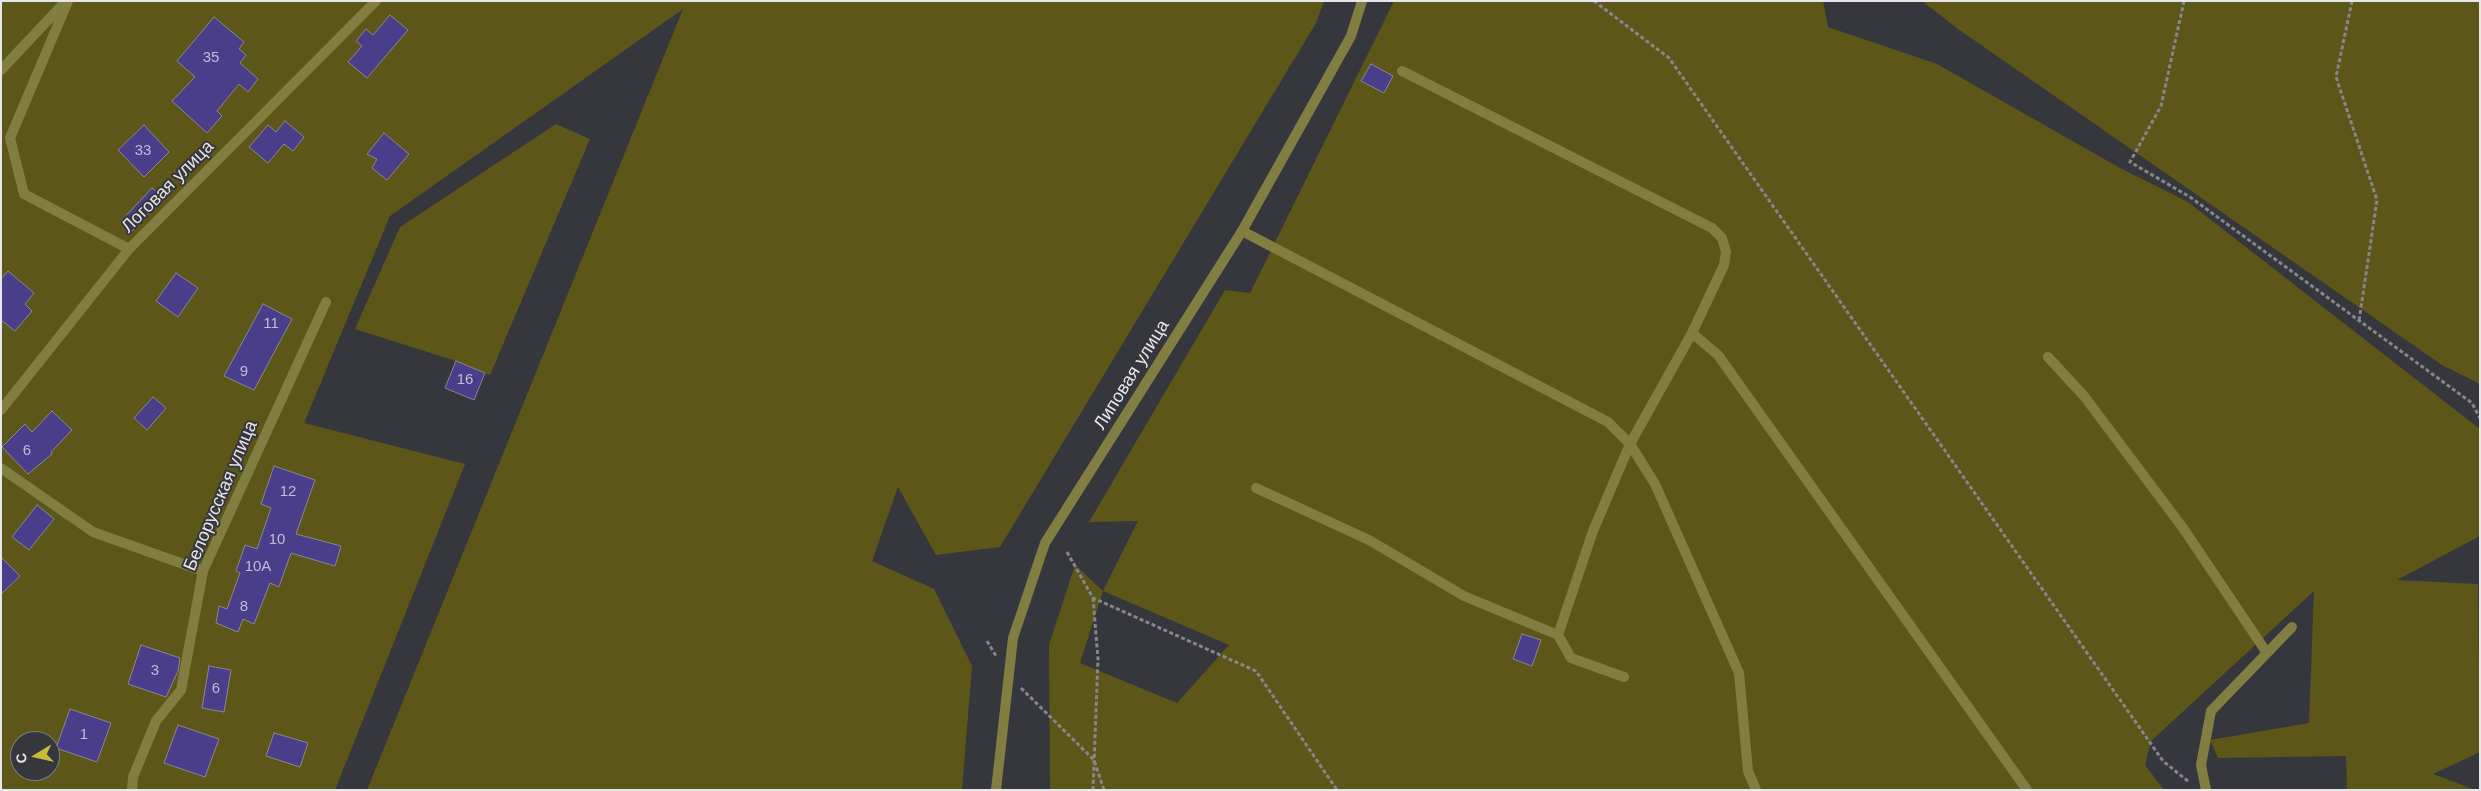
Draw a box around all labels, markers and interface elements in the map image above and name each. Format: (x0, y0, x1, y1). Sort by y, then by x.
house number: 35 (203, 49, 219, 67)
street label: Логовая улица (117, 136, 219, 238)
house number: 33 (135, 142, 151, 160)
house number: 11 (263, 315, 279, 333)
street label: Липовая улица (1090, 316, 1174, 434)
house number: 9 (240, 363, 248, 381)
house number: 16 (457, 371, 473, 389)
street label: Белорусская улица (180, 418, 262, 574)
house number: 6 (23, 442, 31, 460)
house number: 12 (280, 483, 296, 501)
house number: 10 (269, 531, 285, 549)
house number: 10А (245, 558, 271, 576)
house number: 8 (240, 598, 248, 616)
house number: 3 (151, 662, 159, 680)
house number: 6 (212, 680, 220, 698)
house number: 1 (80, 726, 88, 744)
north arrow (10, 731, 60, 781)
text: С (12, 752, 30, 764)

